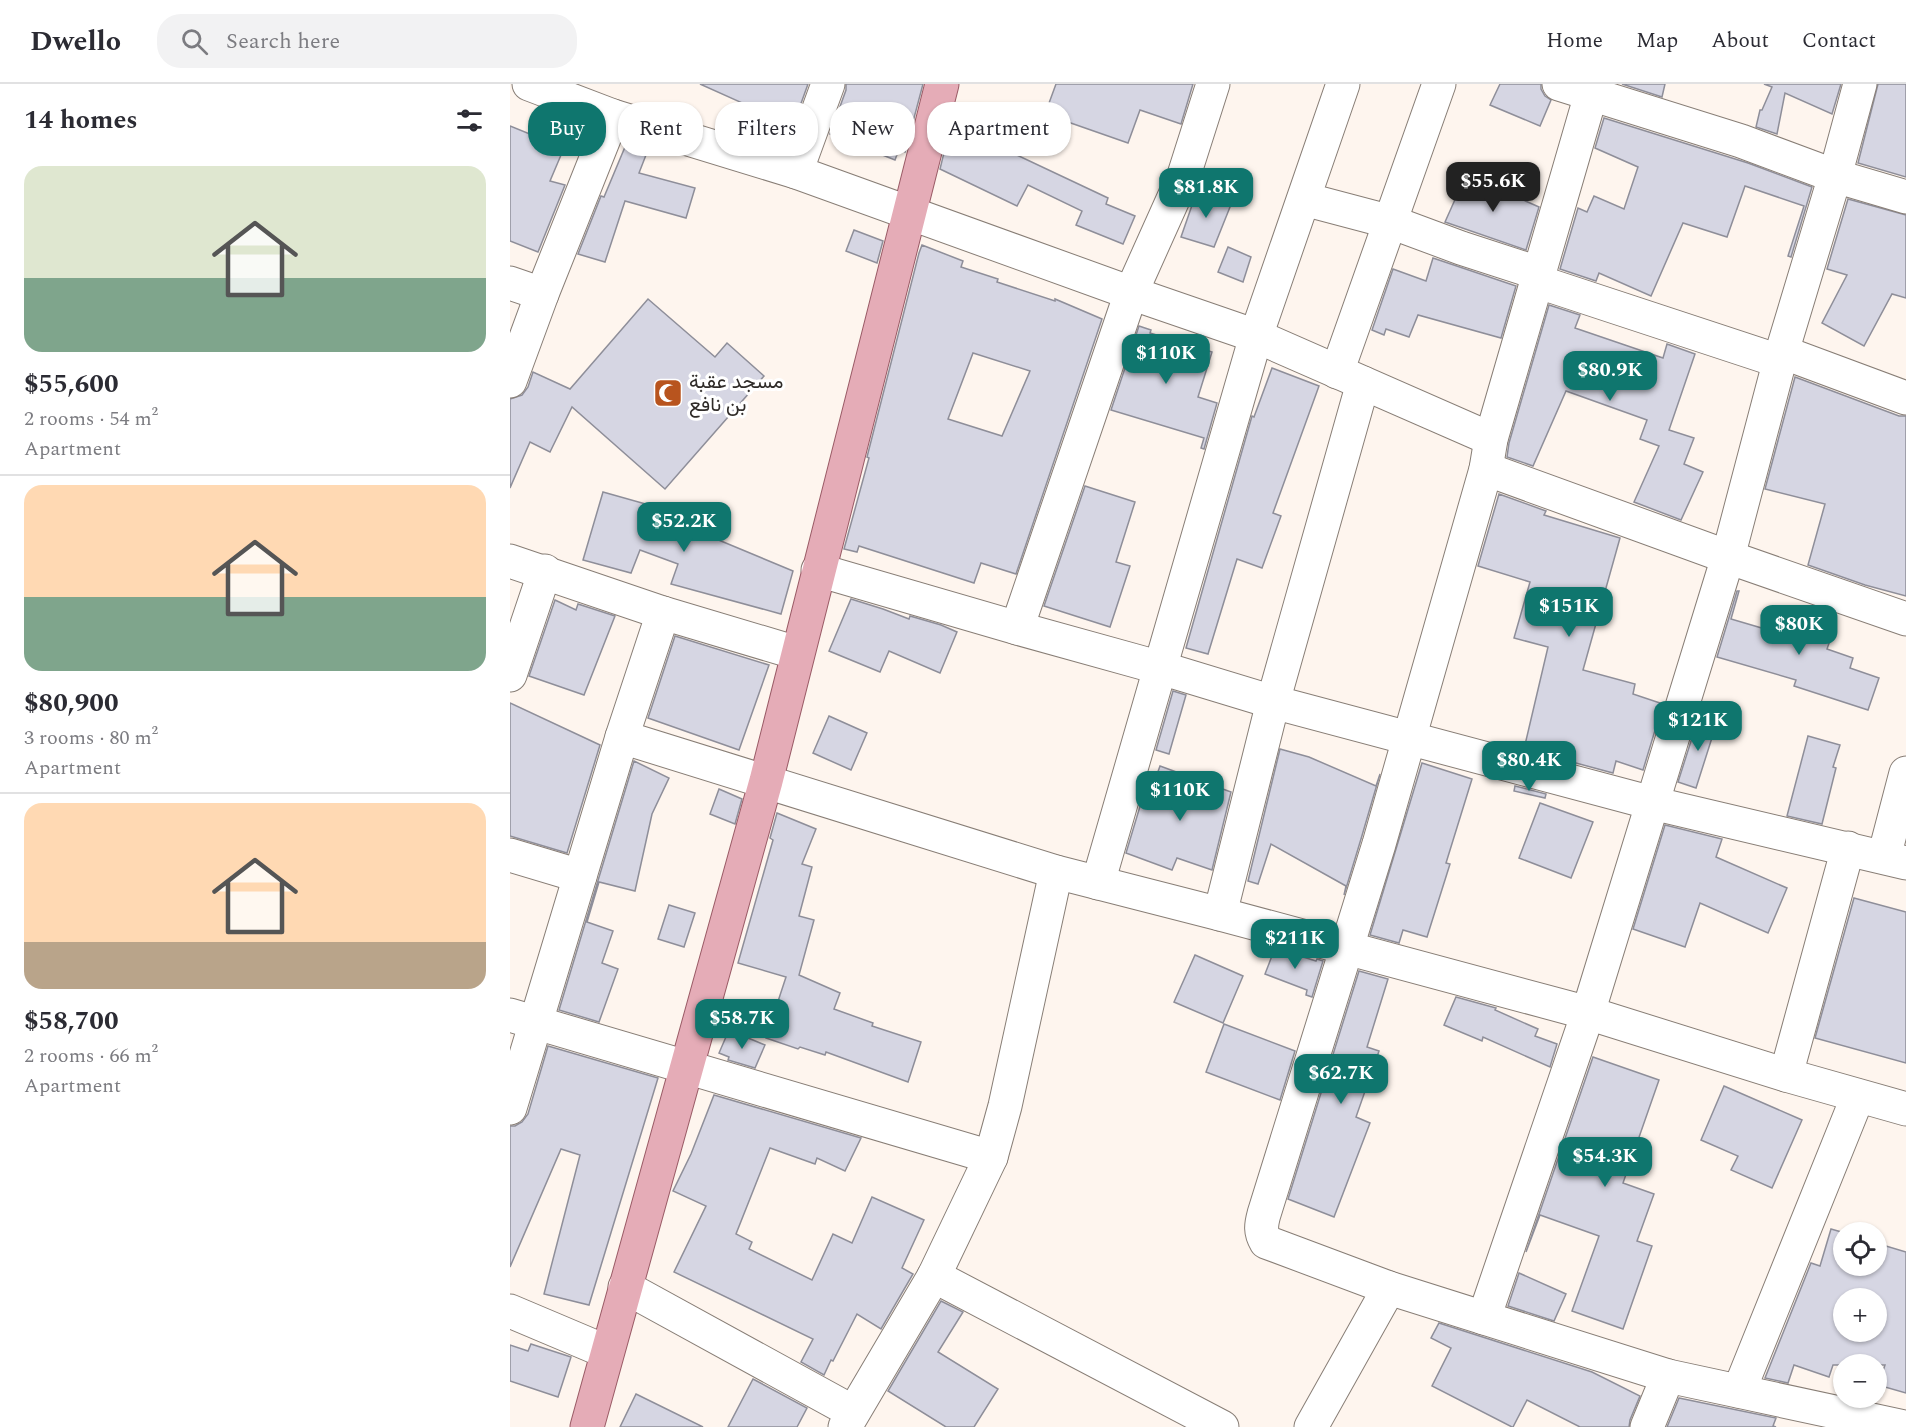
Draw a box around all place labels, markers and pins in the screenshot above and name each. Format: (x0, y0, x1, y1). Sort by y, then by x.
pin: $55.6K (1444, 162, 1542, 213)
pin: $81.8K (1157, 168, 1255, 219)
pin: $110K (1124, 334, 1208, 385)
pin: $80.9K (1561, 351, 1659, 402)
place label: مسجد عقبة بن نافع (689, 367, 784, 420)
mosque icon: مسجد عقبة بن نافع (652, 377, 684, 409)
pin: $52.2K (635, 502, 733, 553)
pin: $151K (1527, 587, 1611, 638)
pin: $80K (1763, 605, 1835, 656)
pin: $121K (1656, 701, 1740, 752)
pin: $80.4K (1480, 741, 1578, 792)
pin: $110K (1138, 771, 1222, 822)
pin: $211K (1253, 919, 1337, 970)
pin: $58.7K (693, 999, 791, 1050)
pin: $62.7K (1292, 1054, 1390, 1105)
pin: $54.3K (1556, 1137, 1654, 1188)

